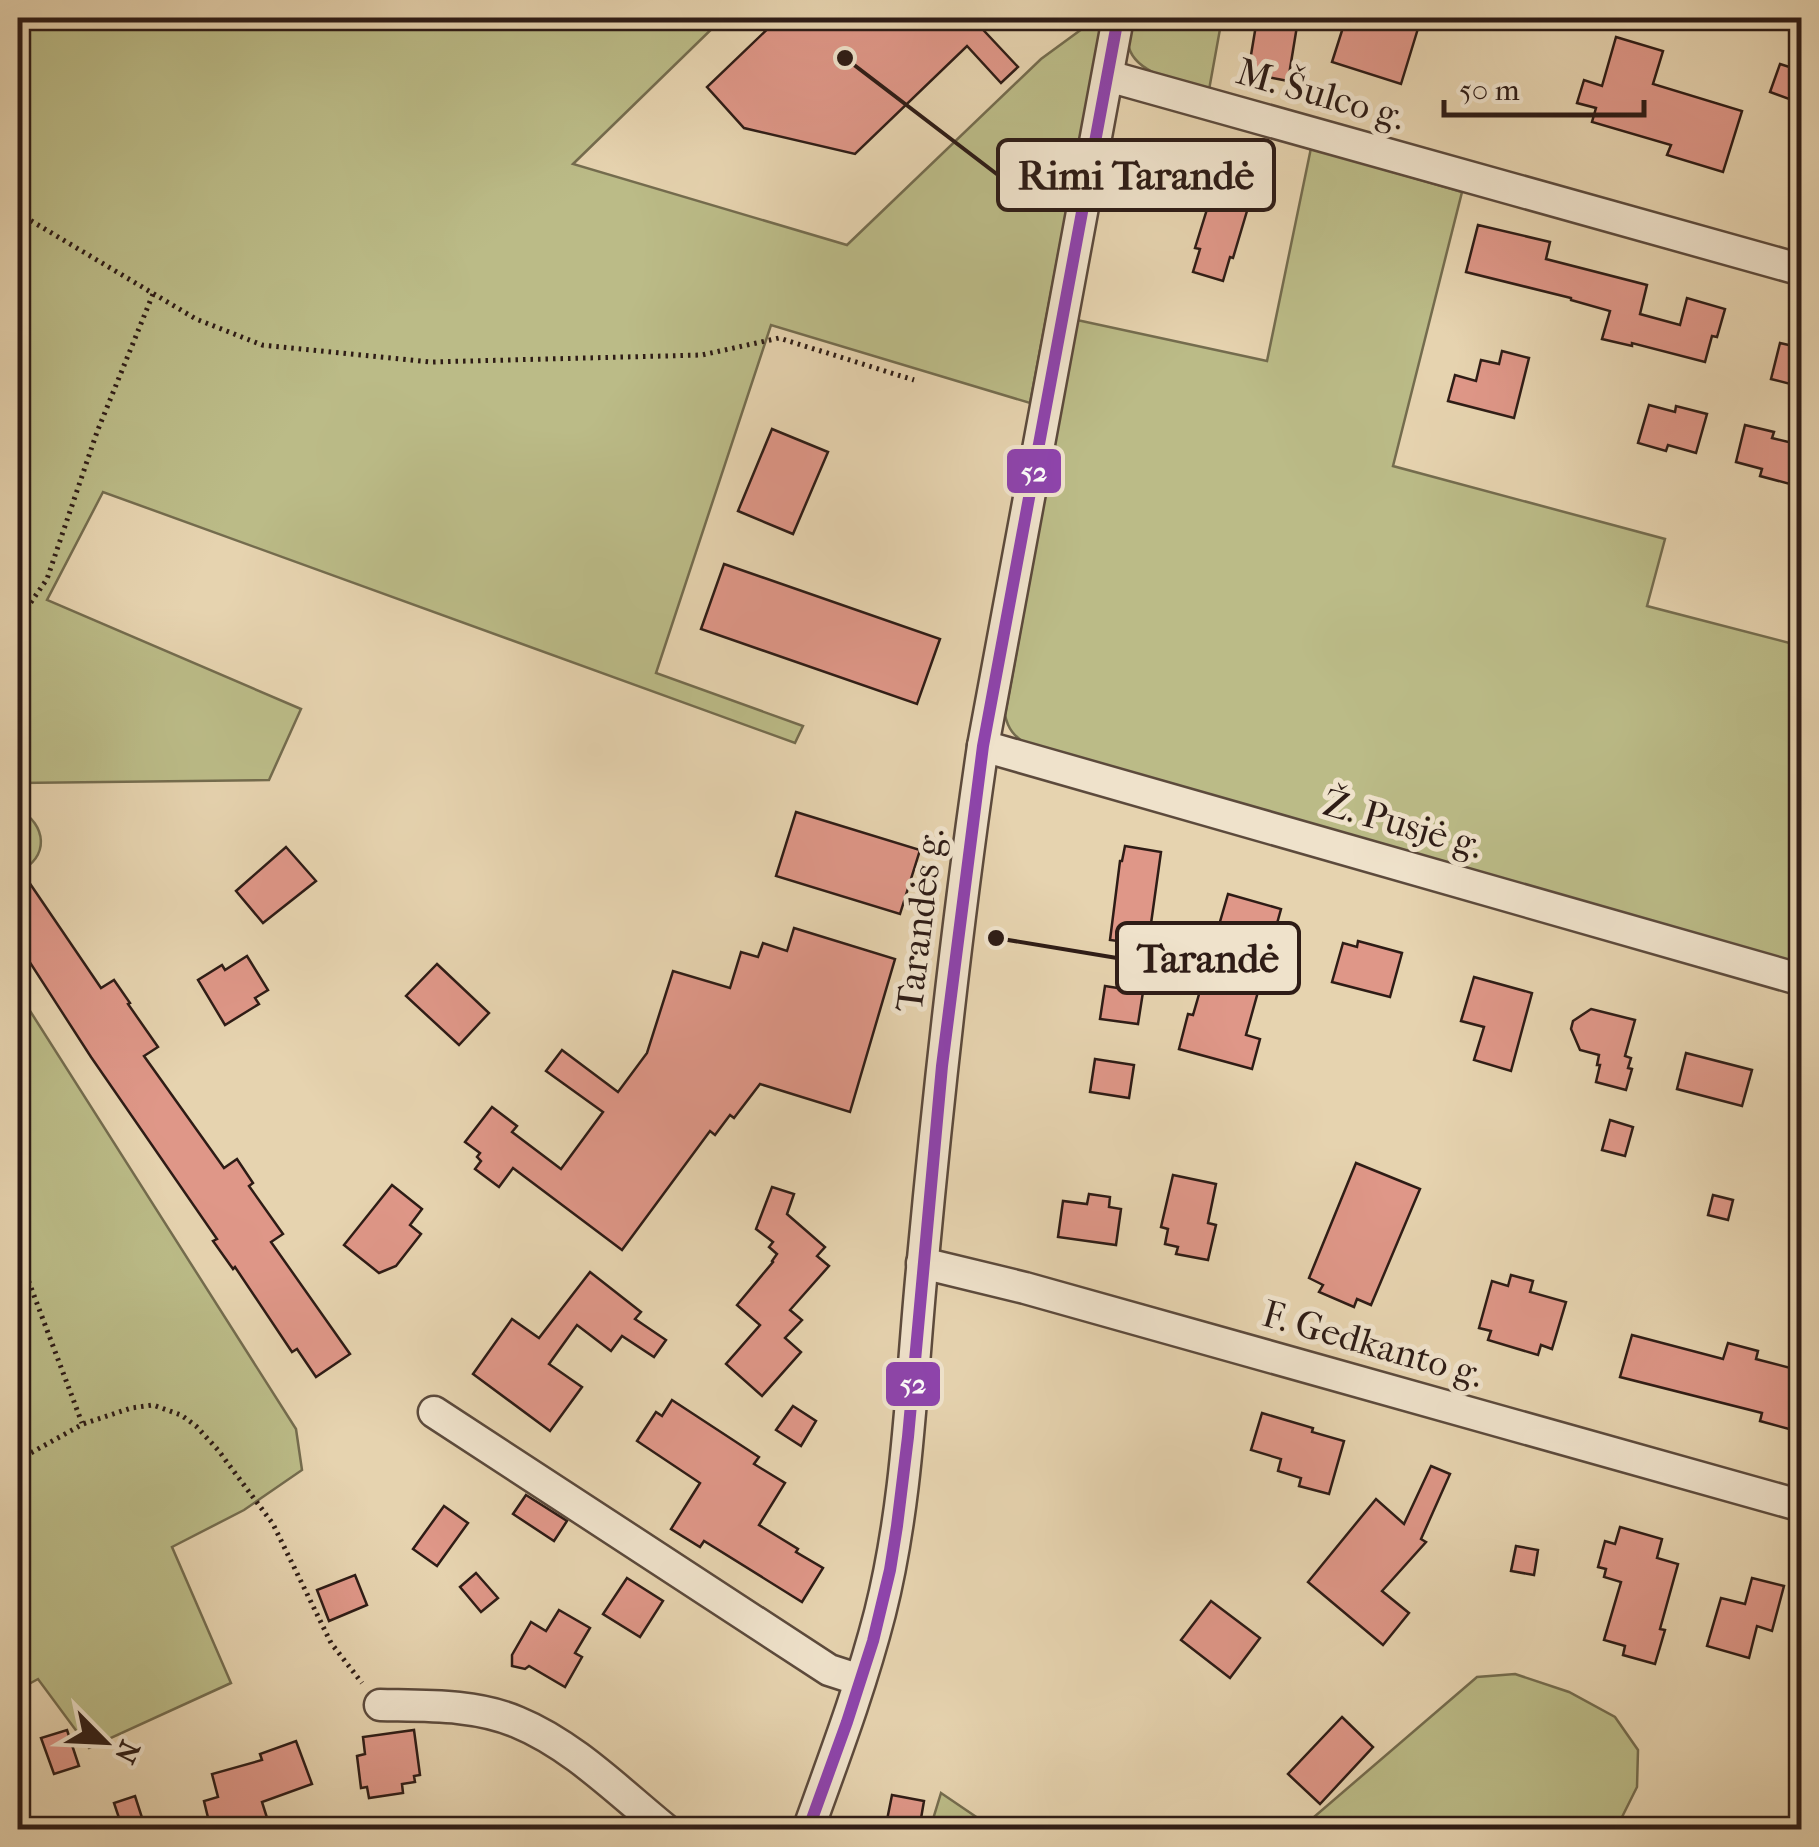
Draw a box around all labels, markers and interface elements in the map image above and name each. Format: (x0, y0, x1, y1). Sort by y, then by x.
street label: M. Šulco g. (1232, 48, 1410, 140)
scale bar (1444, 55, 1644, 117)
text: 50 m (1459, 73, 1520, 108)
callout: Rimi Tarandė (998, 140, 1274, 210)
text: Rimi Tarandė (1018, 153, 1255, 199)
line badge: 52 (1005, 447, 1063, 495)
text: 52 (1021, 455, 1047, 488)
street label: Ž. Pusjė g. (1318, 780, 1488, 868)
street label: Tarandės g. (886, 826, 954, 1014)
callout: Tarandė (1117, 923, 1299, 993)
text: Tarandė (1136, 936, 1279, 982)
street label: F. Gedkanto g. (1257, 1291, 1489, 1397)
line badge: 52 (884, 1360, 942, 1408)
text: 52 (900, 1367, 926, 1400)
north arrow (55, 1692, 155, 1792)
text: N (108, 1736, 147, 1769)

